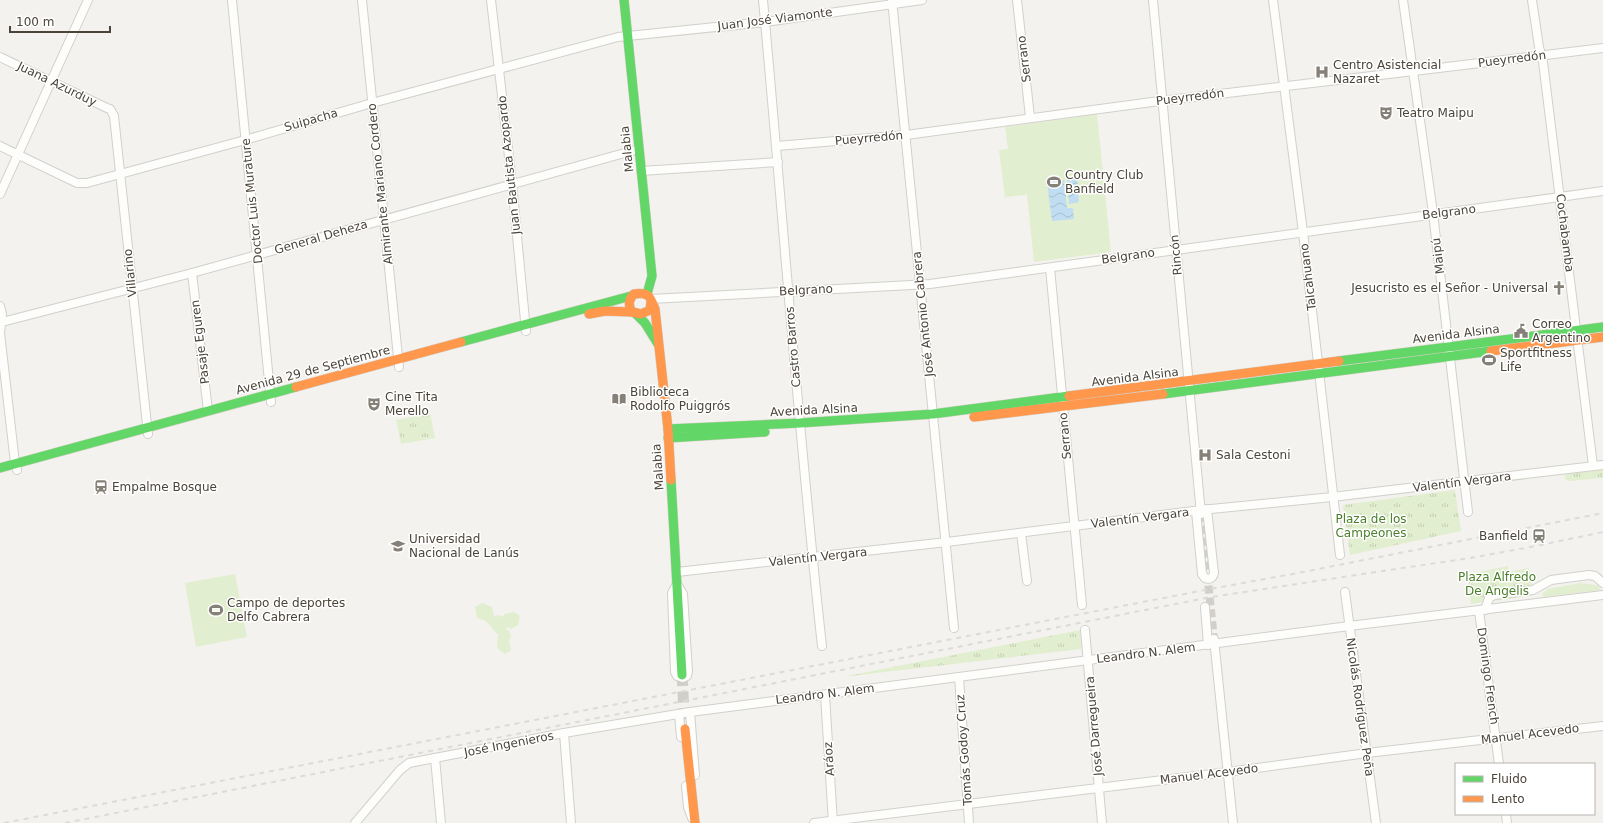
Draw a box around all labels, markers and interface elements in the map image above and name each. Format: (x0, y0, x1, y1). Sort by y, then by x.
street label: Juan José Viamonte (716, 5, 833, 33)
scale bar (10, 8, 110, 34)
text: 100 m (16, 15, 54, 29)
street label: Serrano (1014, 35, 1034, 83)
street label: Pueyrredón (1477, 48, 1547, 70)
street label: Juana Azurduy (14, 58, 99, 109)
place label: Centro Asistencial Nazaret (1333, 58, 1441, 86)
hospital icon: Centro Asistencial Nazaret (1314, 64, 1330, 80)
street label: Pueyrredón (1155, 86, 1225, 108)
street label: Juan Bautista Azopardo (495, 95, 523, 236)
street label: Almirante Mariano Cordero (365, 103, 395, 265)
theatre icon: Teatro Maipu (1378, 105, 1394, 121)
street label: Suipacha (283, 106, 339, 134)
place label: Teatro Maipu (1396, 106, 1474, 120)
street label: Malabia (618, 125, 636, 173)
street label: Pueyrredón (834, 128, 904, 148)
street label: Doctor Luis Murature (238, 138, 266, 264)
place label: Country Club Banfield (1065, 168, 1143, 196)
sports icon: Country Club Banfield (1046, 174, 1062, 190)
street label: Cochabamba (1553, 193, 1577, 273)
street label: Belgrano (1421, 202, 1477, 222)
street label: General Deheza (273, 217, 369, 257)
street label: Rincón (1167, 234, 1185, 276)
street label: Maipú (1429, 237, 1447, 275)
street label: Talcahuano (1297, 243, 1319, 312)
street label: Belgrano (1100, 245, 1156, 267)
street label: Villarino (121, 248, 139, 298)
street label: José Antonio Cabrera (909, 251, 937, 378)
church icon: Jesucristo es el Señor - Universal (1551, 280, 1567, 296)
place label: Jesucristo es el Señor - Universal (1350, 281, 1548, 295)
street label: Belgrano (779, 282, 833, 298)
street label: Pasaje Eguren (188, 299, 212, 385)
street label: Castro Barros (782, 306, 804, 388)
place label: Correo Argentino (1532, 317, 1591, 345)
street label: Avenida Alsina (1412, 322, 1500, 346)
public building icon: Correo Argentino (1513, 323, 1529, 339)
street label: Avenida 29 de Septiembre (234, 343, 392, 397)
place label: Sportfitness Life (1500, 346, 1572, 374)
sports icon: Sportfitness Life (1481, 352, 1497, 368)
street label: Avenida Alsina (1091, 365, 1179, 389)
place label: Biblioteca Rodolfo Puiggrós (630, 385, 730, 413)
place label: Cine Tita Merello (385, 390, 438, 418)
library icon: Biblioteca Rodolfo Puiggrós (611, 391, 627, 407)
theatre icon: Cine Tita Merello (366, 396, 382, 412)
street label: Avenida Alsina (770, 401, 858, 419)
street label: Serrano (1056, 412, 1074, 460)
street label: Malabia (649, 443, 667, 491)
hospital icon: Sala Cestoni (1197, 447, 1213, 463)
place label: Sala Cestoni (1216, 448, 1290, 462)
street label: Valentín Vergara (1412, 469, 1512, 495)
station icon: Empalme Bosque (93, 479, 109, 495)
place label: Empalme Bosque (112, 480, 217, 494)
street label: Valentín Vergara (1090, 505, 1190, 531)
park label: Plaza de los Campeones (1335, 512, 1407, 540)
station icon: Banfield (1531, 528, 1547, 544)
place label: Banfield (1479, 529, 1528, 543)
place label: Universidad Nacional de Lanús (409, 532, 519, 560)
school or university icon: Universidad Nacional de Lanús (390, 538, 406, 554)
street label: Valentín Vergara (768, 545, 868, 569)
park label: Plaza Alfredo De Angelis (1458, 570, 1536, 598)
place label: Campo de deportes Delfo Cabrera (227, 596, 345, 624)
sports icon: Campo de deportes Delfo Cabrera (208, 602, 224, 618)
street label: Domingo French (1474, 627, 1502, 725)
street label: Nicolás Rodríguez Peña (1343, 637, 1377, 777)
street label: Leandro N. Alem (1096, 640, 1196, 666)
street label: José Darregueira (1083, 676, 1105, 777)
street label: Leandro N. Alem (775, 681, 875, 707)
street label: Tomás Godoy Cruz (953, 694, 975, 807)
street label: Manuel Acevedo (1480, 721, 1580, 747)
street label: José Ingenieros (462, 728, 555, 760)
street label: Aráoz (821, 741, 837, 777)
street label: Manuel Acevedo (1159, 761, 1259, 787)
legend (1455, 763, 1595, 815)
text: Fluido (1491, 772, 1527, 786)
text: Lento (1491, 792, 1525, 806)

